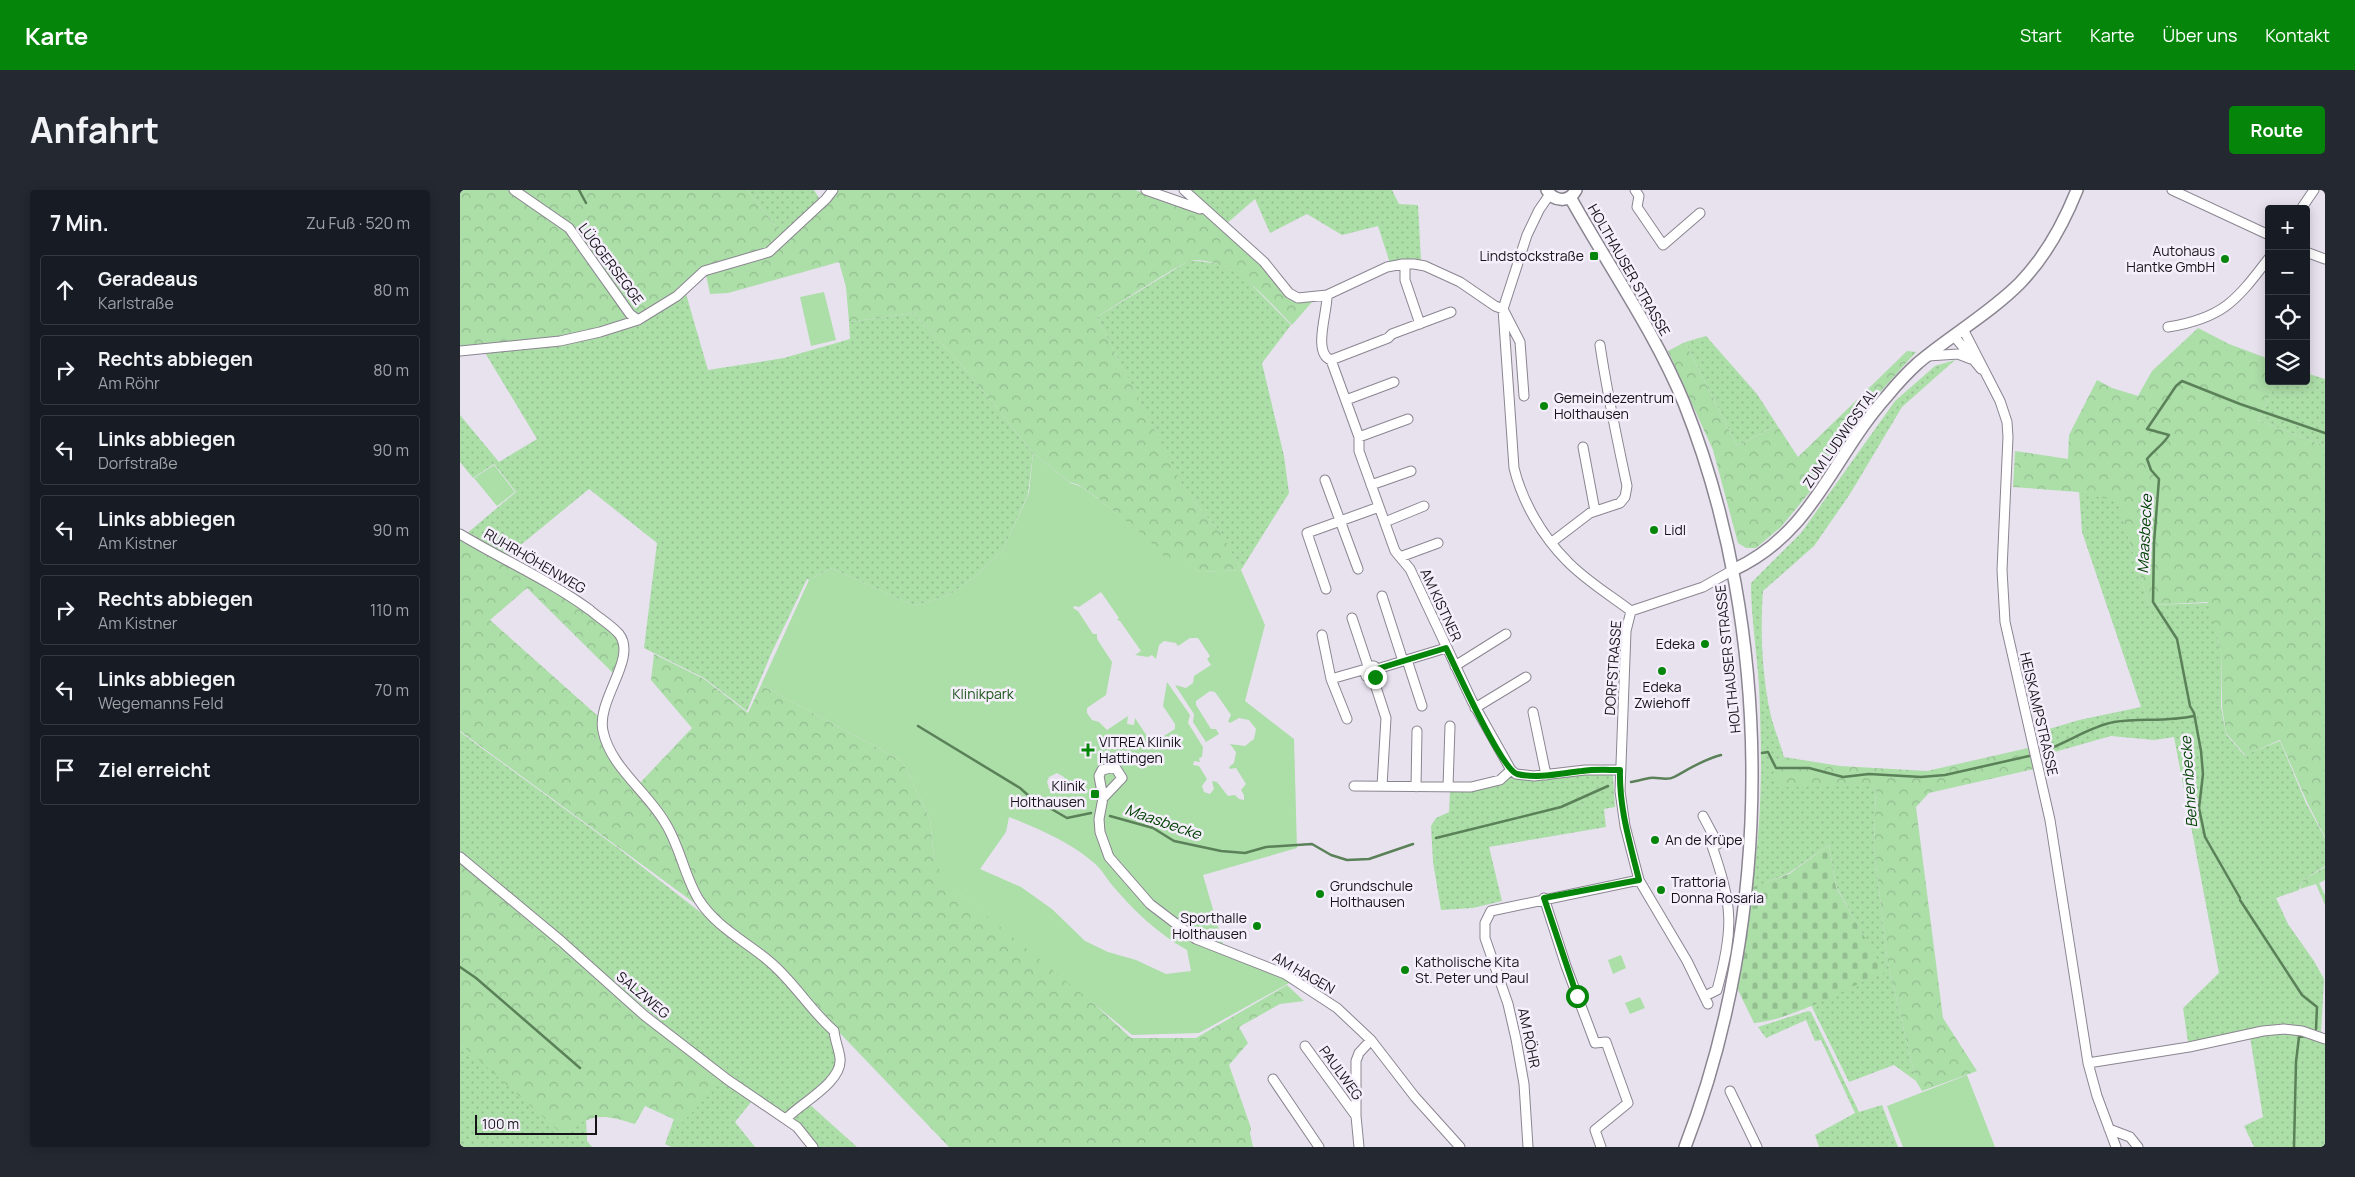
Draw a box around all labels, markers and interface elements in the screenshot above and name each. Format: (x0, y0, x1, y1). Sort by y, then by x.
text: Karte (25, 19, 88, 52)
text: Start (2020, 23, 2062, 47)
text: Karte (2090, 23, 2135, 47)
text: Über uns (2163, 23, 2237, 47)
text: Kontakt (2265, 23, 2330, 47)
text: Anfahrt (30, 106, 159, 154)
button: Route (2229, 106, 2325, 154)
street label: HOLTHAUSER STRASSE (1584, 200, 1675, 339)
map controls (2265, 205, 2310, 385)
button: + (2265, 205, 2310, 250)
text: 7 Min. (50, 209, 109, 237)
text: Zu Fuß · 520 m (306, 212, 410, 234)
street label: LÜGGERSEGGE (574, 219, 648, 308)
place label: Autohaus Hantke GmbH (2126, 241, 2215, 276)
place label: Lindstockstraße (1479, 246, 1584, 265)
marker: Lindstockstraße (1588, 250, 1600, 262)
button: − (2265, 250, 2310, 295)
marker: Autohaus Hantke GmbH (2219, 253, 2231, 265)
text: Geradeaus (98, 266, 198, 292)
icon: ahead (51, 276, 79, 304)
text: 80 m (373, 279, 409, 301)
text: Karlstraße (98, 292, 174, 314)
button: locate (2265, 295, 2310, 340)
button: layers (2265, 340, 2310, 385)
text: Rechts abbiegen (98, 346, 253, 372)
icon: right (51, 356, 79, 384)
text: 80 m (373, 359, 409, 381)
text: Am Röhr (98, 372, 160, 394)
street label: ZUM LUDWIGSTAL (1798, 384, 1881, 491)
place label: Gemeindezentrum Holthausen (1554, 388, 1674, 423)
marker: Gemeindezentrum Holthausen (1538, 400, 1550, 412)
text: Links abbiegen (98, 426, 235, 452)
icon: left (51, 436, 79, 464)
text: 90 m (373, 439, 409, 461)
text: Dorfstraße (98, 452, 178, 474)
water label: Maasbecke (2132, 493, 2157, 574)
text: Links abbiegen (98, 506, 235, 532)
icon: left (51, 516, 79, 544)
text: 90 m (373, 519, 409, 541)
place label: Lidl (1664, 520, 1686, 539)
street label: RUHRHÖHENWEG (481, 524, 590, 597)
marker: Lidl (1648, 524, 1660, 536)
text: Am Kistner (98, 532, 178, 554)
street label: AM KISTNER (1416, 565, 1467, 644)
street label: HOLTHAUSER STRASSE (1710, 584, 1745, 734)
text: Rechts abbiegen (98, 586, 253, 612)
icon: right (51, 596, 79, 624)
text: 110 m (370, 599, 409, 621)
text: Am Kistner (98, 612, 178, 634)
street label: DORFSTRASSE (1600, 620, 1625, 716)
place label: Edeka (1656, 634, 1695, 653)
marker: Edeka (1699, 638, 1711, 650)
street label: HEISKAMPSTRASSE (2016, 650, 2063, 778)
marker: Edeka Zwiehoff (1656, 665, 1668, 677)
text: Links abbiegen (98, 666, 235, 692)
route end (1364, 666, 1387, 689)
icon: left (51, 676, 79, 704)
place label: Edeka Zwiehoff (1634, 677, 1691, 712)
text: 70 m (374, 679, 409, 701)
park label: Klinikpark (952, 684, 1015, 703)
text: Wegemanns Feld (98, 692, 223, 714)
place label: VITREA Klinik Hattingen (1099, 732, 1182, 767)
water label: Behrenbecke (2175, 734, 2202, 828)
marker: VITREA Klinik Hattingen (1081, 743, 1095, 757)
icon: arrive (51, 756, 79, 784)
text: Ziel erreicht (98, 757, 211, 783)
place label: Klinik Holthausen (1010, 776, 1086, 811)
marker: Klinik Holthausen (1089, 788, 1101, 800)
water label: Maasbecke (1122, 799, 1205, 845)
place label: An de Krüpe (1665, 830, 1742, 849)
marker: An de Krüpe (1649, 834, 1661, 846)
place label: Trattoria Donna Rosaria (1671, 872, 1764, 907)
place label: Grundschule Holthausen (1330, 876, 1413, 911)
marker: Trattoria Donna Rosaria (1655, 884, 1667, 896)
marker: Grundschule Holthausen (1314, 888, 1326, 900)
place label: Sporthalle Holthausen (1172, 908, 1247, 943)
marker: Sporthalle Holthausen (1251, 920, 1263, 932)
street label: AM HAGEN (1270, 947, 1339, 998)
place label: Katholische Kita St. Peter und Paul (1415, 952, 1529, 987)
marker: Katholische Kita St. Peter und Paul (1399, 964, 1411, 976)
street label: SALZWEG (613, 967, 674, 1022)
route start (1566, 985, 1589, 1008)
street label: AM RÖHR (1514, 1006, 1545, 1070)
street label: PAULWEG (1315, 1042, 1368, 1104)
scale bar (475, 1112, 598, 1135)
text: 100 m (482, 1114, 519, 1133)

